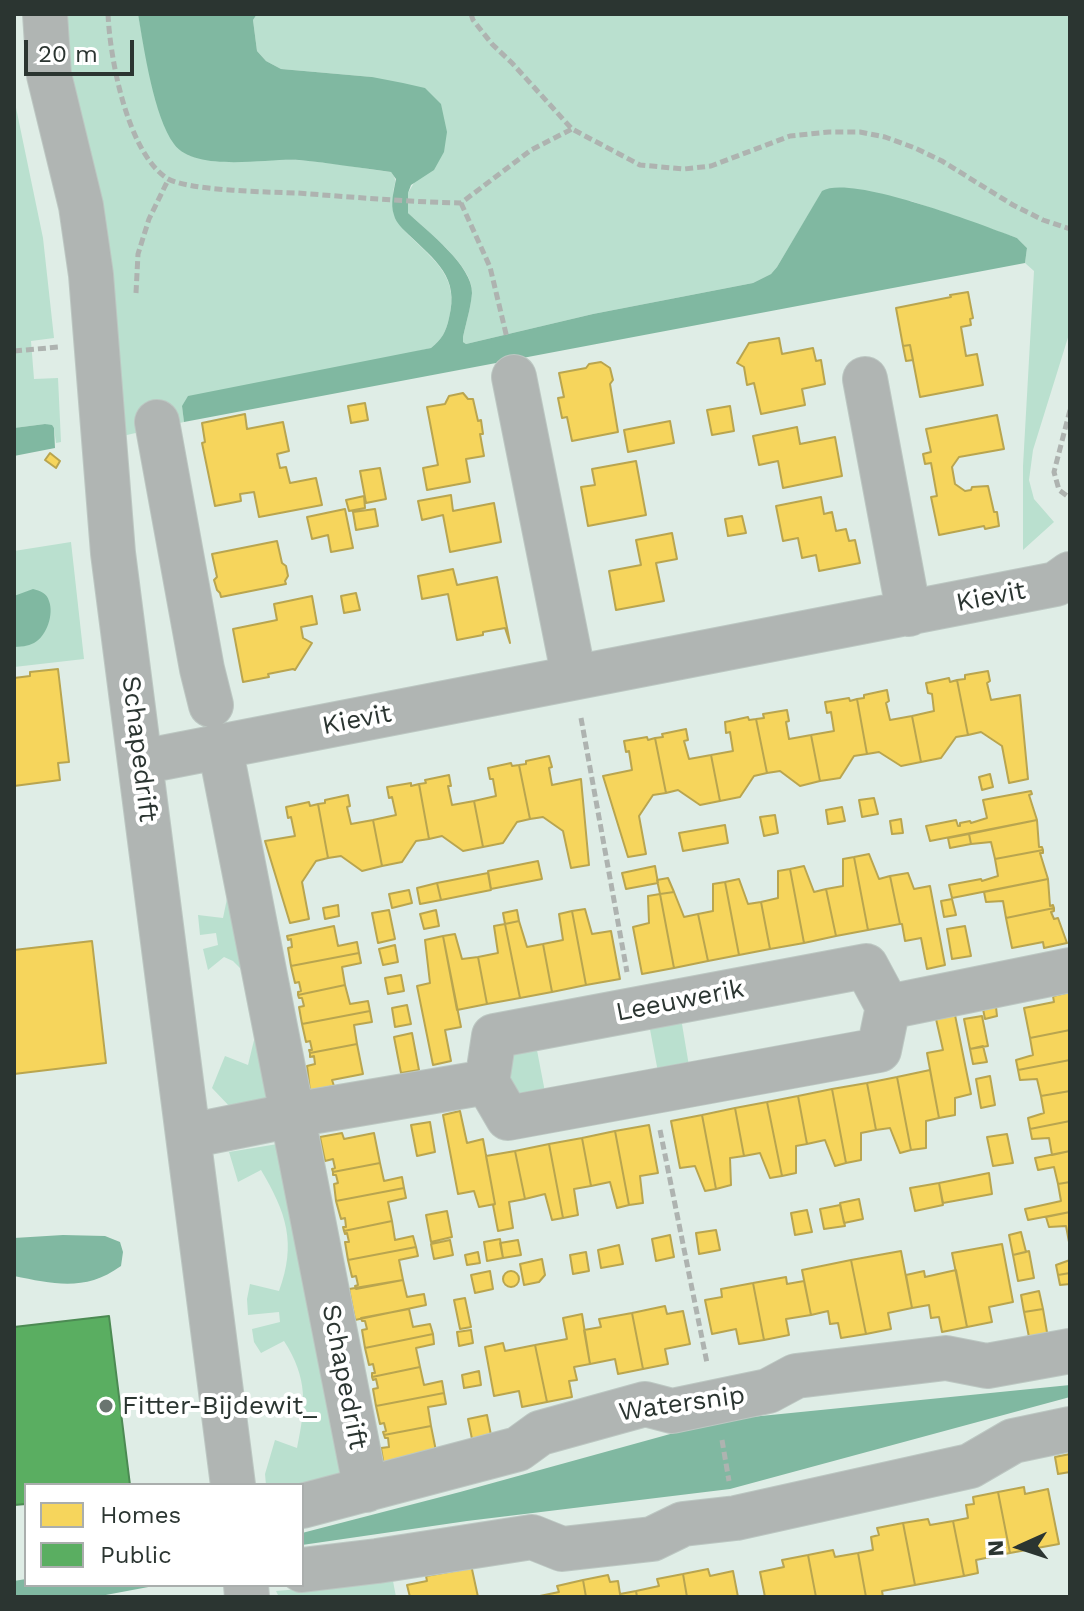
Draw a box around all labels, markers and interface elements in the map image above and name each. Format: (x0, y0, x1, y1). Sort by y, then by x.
scale bar (28, 24, 138, 74)
text: 20 m (38, 40, 98, 68)
street label: Kievit (954, 575, 1028, 619)
street label: Schapedrift (115, 674, 163, 824)
street label: Kievit (320, 698, 394, 742)
street label: Leeuwerik (613, 973, 747, 1029)
street label: Schapedrift (315, 1302, 373, 1452)
street label: Watersnip (617, 1380, 747, 1428)
place label: Fitter-Bijdewit_ (122, 1390, 317, 1422)
marker: Fitter-Bijdewit_ (97, 1397, 115, 1415)
legend (24, 1483, 304, 1587)
text: Homes (100, 1501, 181, 1529)
north arrow (980, 1507, 1060, 1587)
text: N (983, 1539, 1008, 1557)
text: Public (100, 1541, 172, 1569)

